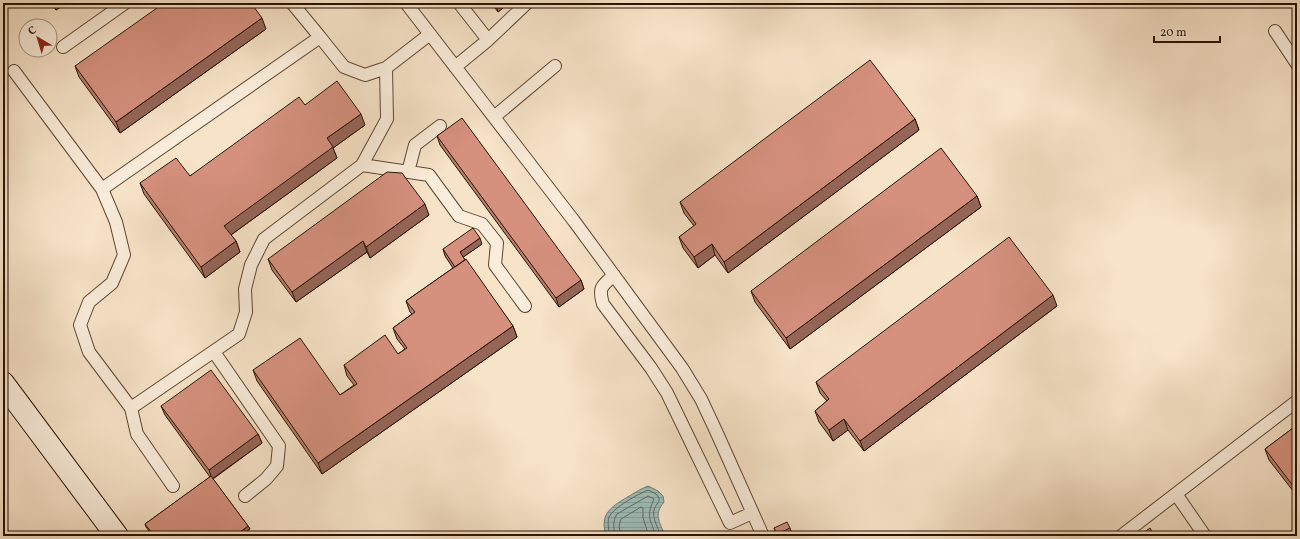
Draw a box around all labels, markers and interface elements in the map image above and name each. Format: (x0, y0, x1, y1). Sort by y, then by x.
north arrow (18, 18, 58, 58)
scale bar (1154, 18, 1220, 44)
text: С (25, 23, 40, 39)
text: 20 m (1160, 25, 1187, 41)

